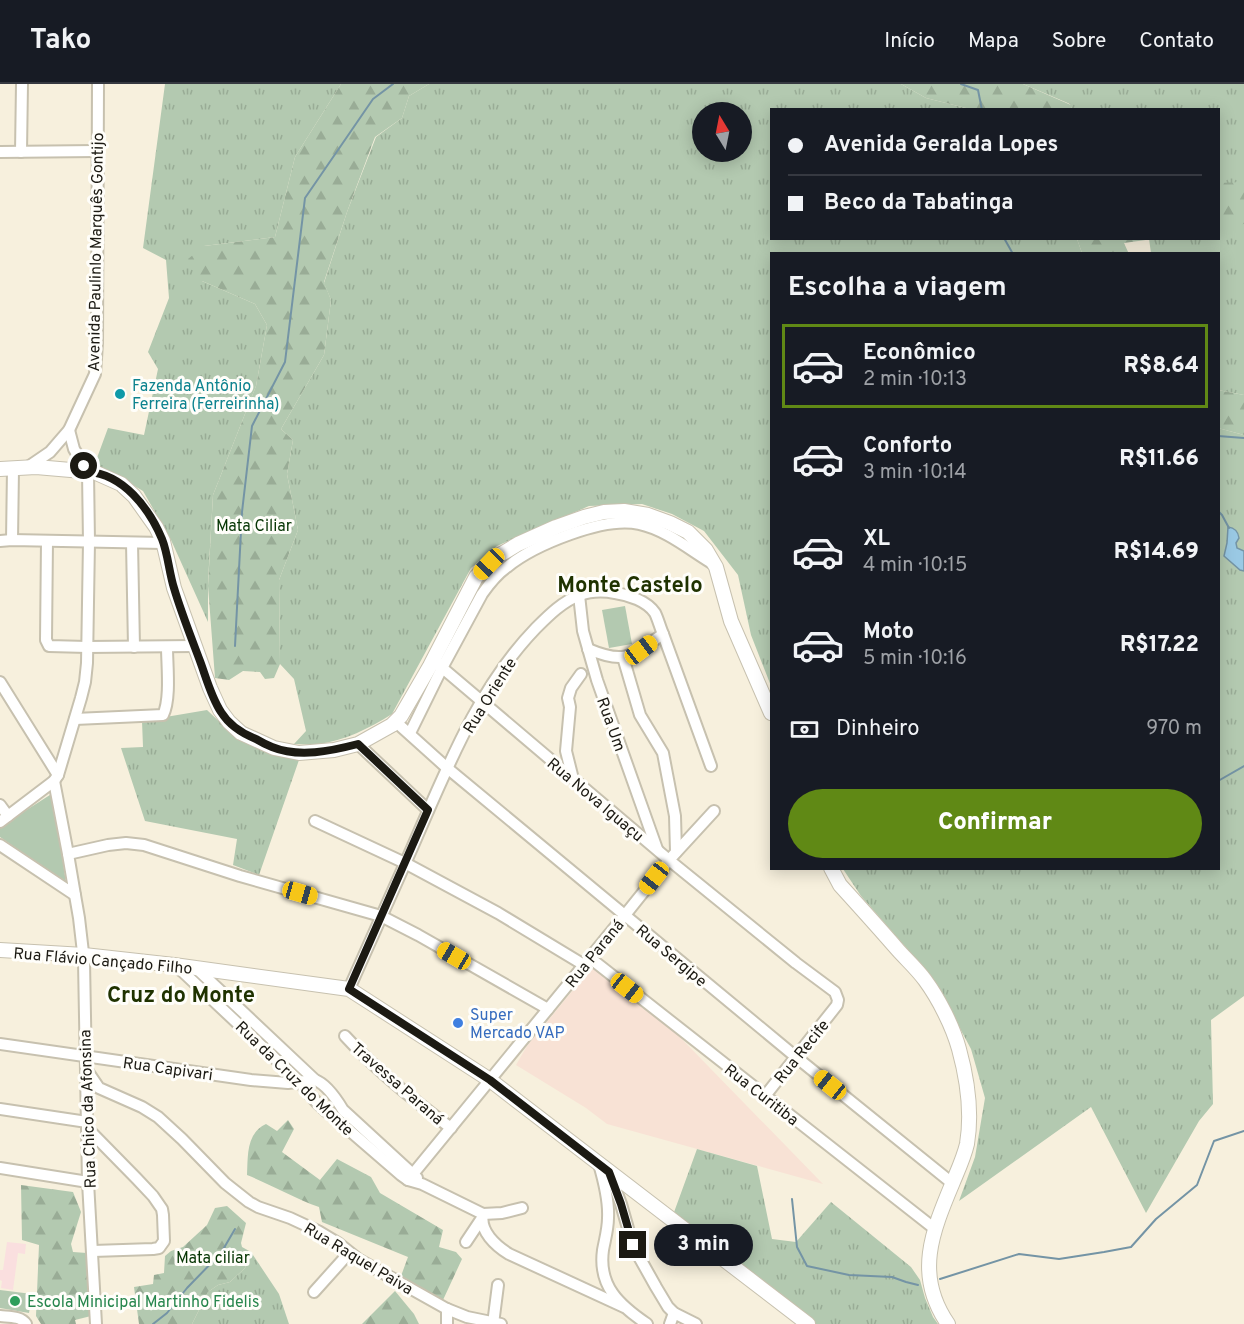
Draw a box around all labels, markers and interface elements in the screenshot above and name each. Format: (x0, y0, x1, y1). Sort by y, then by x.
text: Tako (30, 23, 91, 59)
text: Início (884, 28, 935, 55)
text: Mapa (968, 28, 1019, 55)
text: Sobre (1052, 28, 1106, 55)
text: Contato (1139, 28, 1214, 55)
north arrow (692, 102, 752, 162)
map controls (692, 102, 752, 162)
street label: Avenida Paulinlo Marquês Gontijo (85, 132, 109, 372)
text: Avenida Geralda Lopes (824, 132, 1058, 159)
text: Beco da Tabatinga (824, 190, 1014, 217)
text: Escolha a viagem (788, 271, 1007, 305)
icon: car (791, 339, 845, 393)
text: Econômico (863, 340, 976, 367)
text: R$8.64 (1123, 353, 1199, 380)
text: 2 min · 10:13 (863, 367, 967, 393)
place label: Fazenda Antônio Ferreira (Ferreirinha) (132, 377, 280, 415)
marker: Fazenda Antônio Ferreira (Ferreirinha) (113, 387, 127, 401)
icon: car (791, 432, 845, 486)
text: Conforto (863, 433, 952, 460)
text: R$11.66 (1119, 446, 1199, 473)
route start (70, 452, 97, 479)
text: 3 min · 10:14 (863, 460, 967, 486)
park label: Mata Ciliar (216, 517, 292, 537)
icon: car (791, 525, 845, 579)
text: XL (863, 526, 890, 553)
text: R$14.69 (1114, 539, 1199, 566)
car (470, 545, 508, 583)
text: 4 min · 10:15 (863, 553, 967, 579)
district label: Monte Castelo (557, 573, 703, 600)
icon: car (791, 618, 845, 672)
text: Moto (863, 619, 914, 646)
car (621, 632, 661, 668)
text: R$17.22 (1120, 632, 1199, 659)
text: 5 min · 10:16 (863, 646, 967, 672)
street label: Rua Oriente (460, 654, 522, 738)
street label: Rua Um (591, 695, 629, 755)
icon: cash (788, 713, 821, 746)
text: Dinheiro (836, 716, 919, 743)
text: 970 m (1146, 716, 1202, 742)
street label: Rua Nova Iguaçu (542, 754, 647, 847)
button: Confirmar (788, 789, 1202, 858)
car (636, 858, 672, 898)
car (280, 879, 320, 907)
street label: Rua Paraná (562, 916, 629, 992)
street label: Rua Sergipe (631, 921, 710, 992)
car (434, 939, 474, 973)
street label: Rua Flávio Cançado Filho (12, 944, 193, 980)
car (607, 970, 647, 1006)
district label: Cruz do Monte (107, 983, 255, 1010)
place label: Super Mercado VAP (470, 1006, 565, 1044)
marker: Super Mercado VAP (451, 1016, 465, 1030)
street label: Rua Recife (771, 1016, 834, 1088)
street label: Rua da Cruz do Monte (230, 1018, 357, 1141)
street label: Rua Chico da Afonsina (76, 1029, 102, 1189)
street label: Travessa Paraná (346, 1039, 447, 1130)
street label: Rua Capivari (122, 1054, 214, 1086)
street label: Rua Curitiba (720, 1060, 802, 1131)
car (810, 1067, 850, 1103)
street label: Rua Raquel Paiva (300, 1219, 416, 1300)
callout: 3 min (654, 1224, 753, 1266)
route end (619, 1231, 646, 1258)
text: 3 min (677, 1232, 730, 1258)
park label: Mata ciliar (176, 1249, 250, 1269)
place label: Escola Minicipal Martinho Fidelis (27, 1293, 259, 1313)
marker: Escola Minicipal Martinho Fidelis (8, 1294, 22, 1308)

